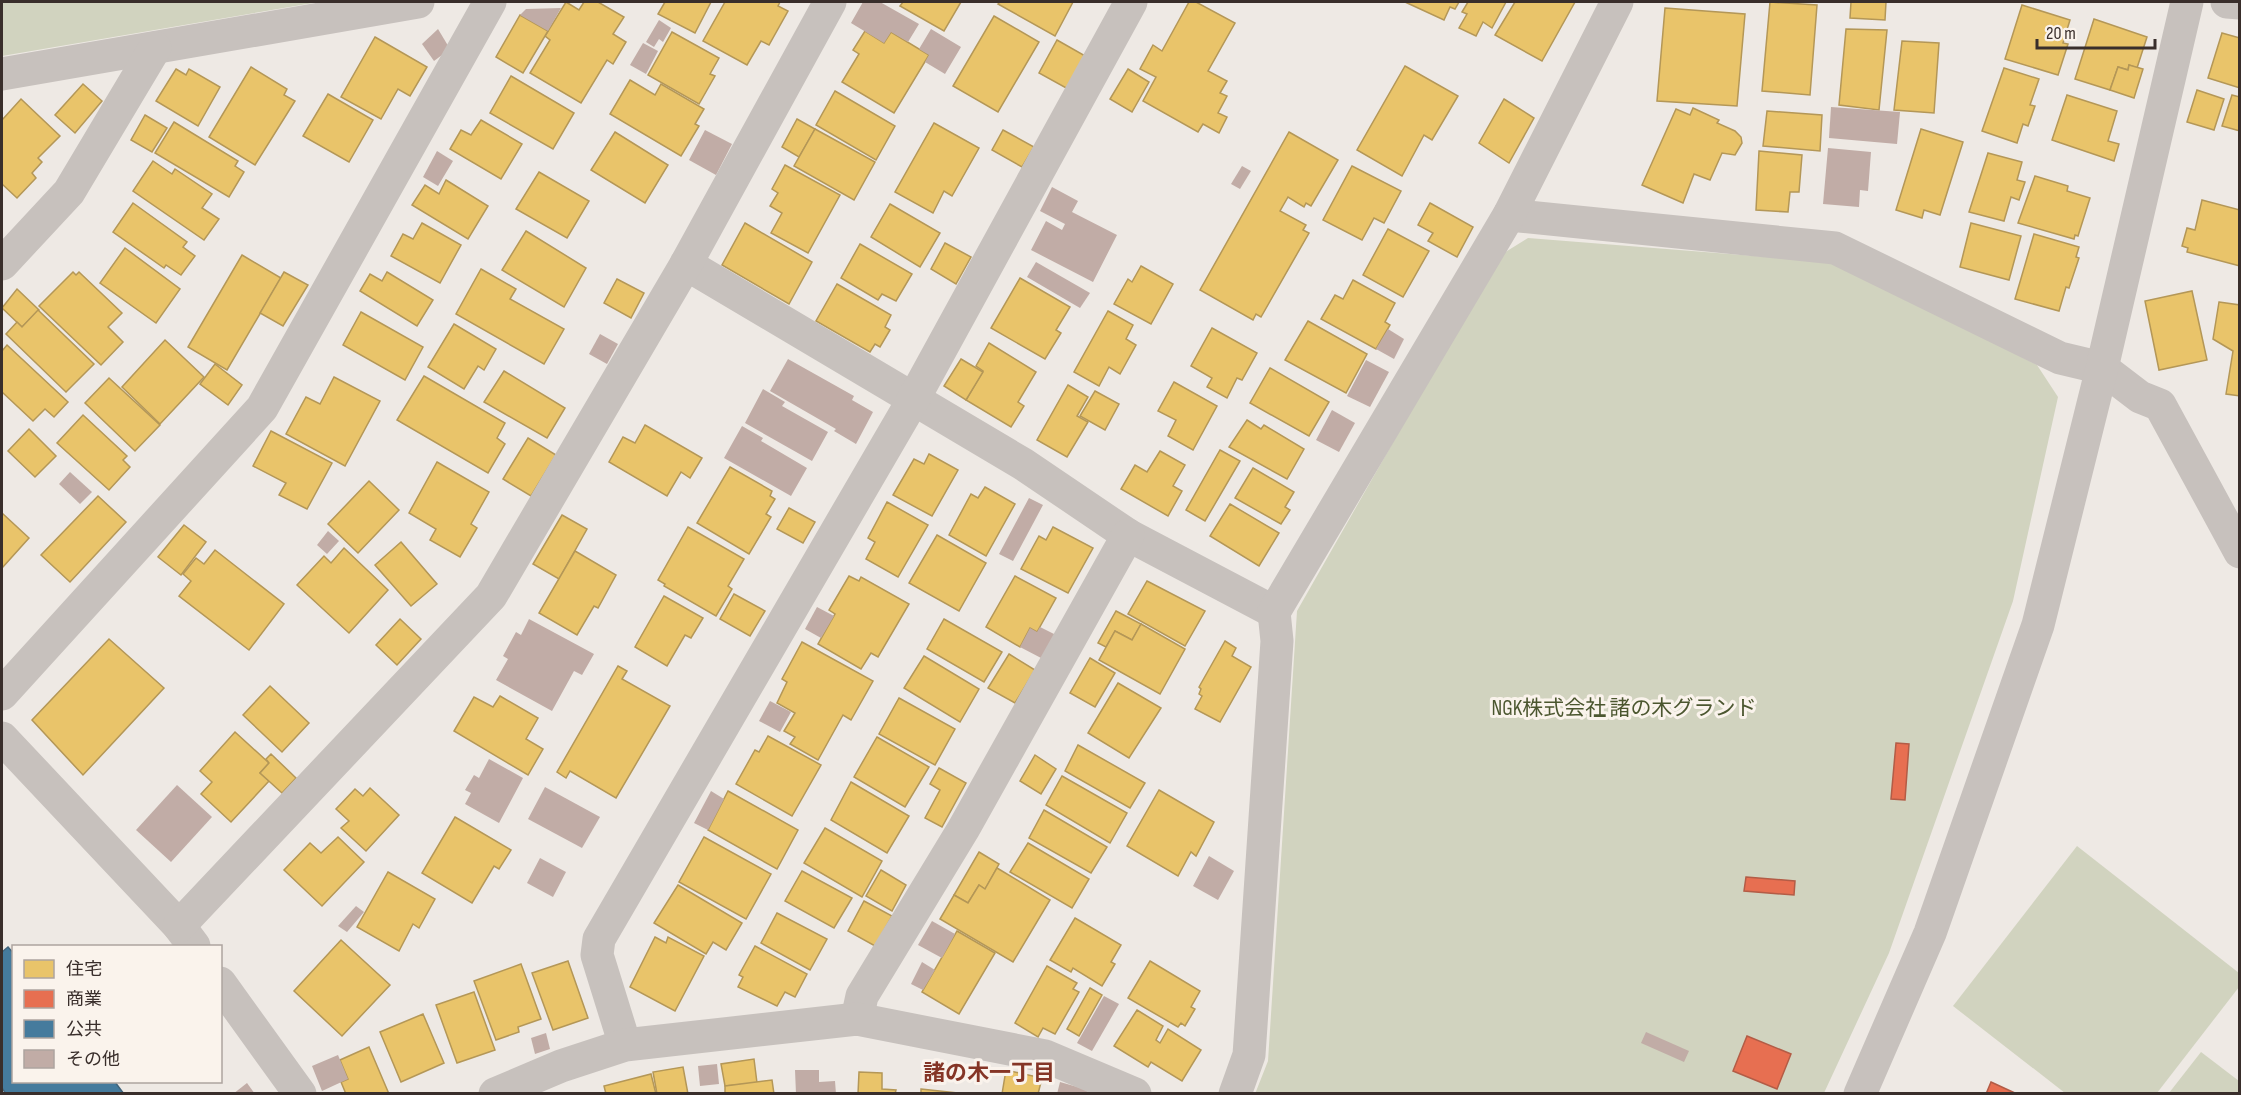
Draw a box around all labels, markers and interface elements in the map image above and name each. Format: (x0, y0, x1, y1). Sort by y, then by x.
scale bar (2037, 12, 2156, 50)
text: 20 m (2046, 23, 2076, 44)
park label: NGK株式会社 諸の木グランド (1491, 696, 1757, 721)
legend (12, 945, 222, 1083)
text: 住宅 (66, 959, 102, 980)
text: 商業 (66, 989, 102, 1010)
text: 公共 (66, 1019, 102, 1040)
text: その他 (66, 1049, 120, 1070)
district label: 諸の木一丁目 (923, 1060, 1055, 1087)

